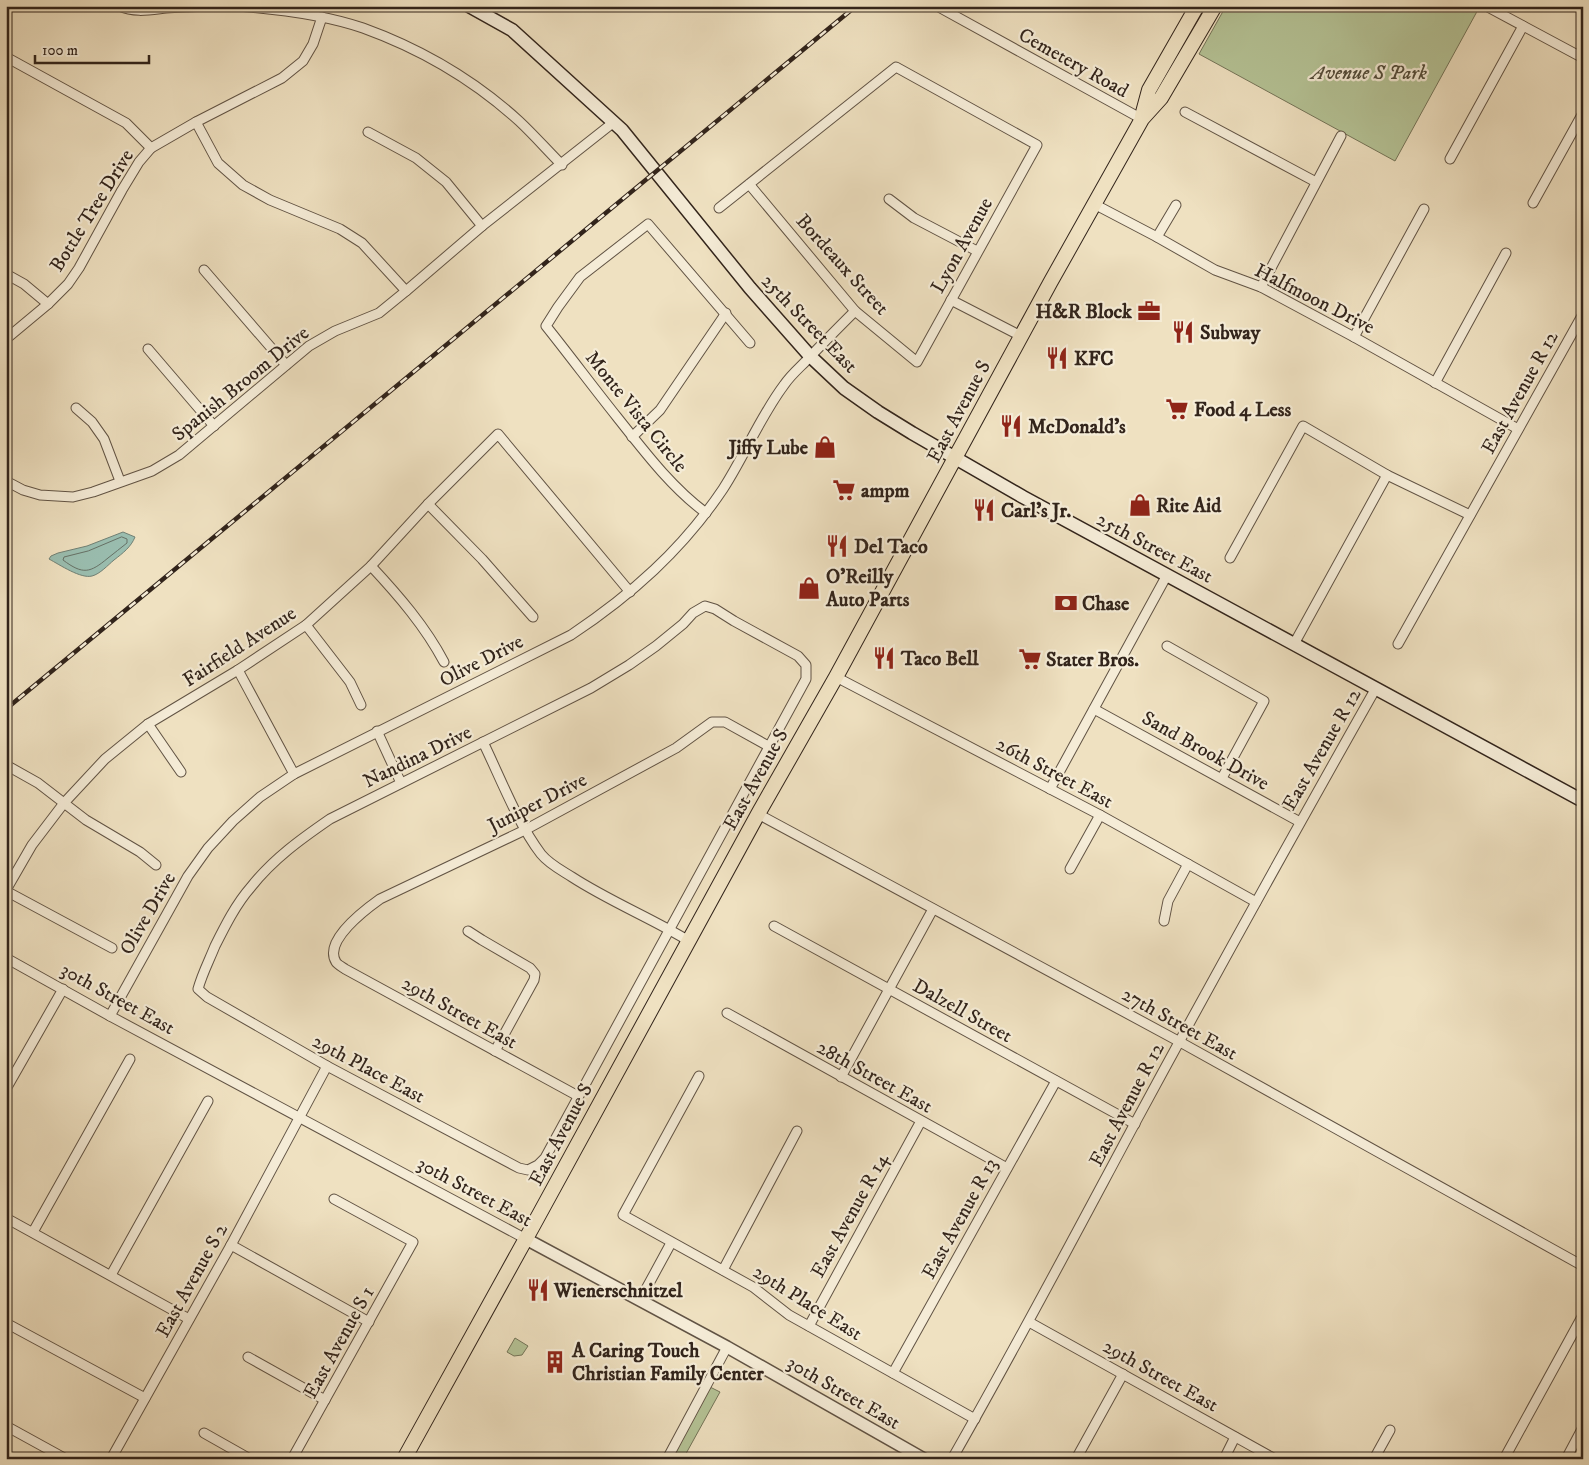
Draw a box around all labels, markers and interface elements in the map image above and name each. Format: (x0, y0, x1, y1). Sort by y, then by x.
street label: Cemetery Road (1014, 23, 1133, 104)
scale bar (35, 32, 149, 64)
text: 100 m (42, 41, 78, 60)
park label: Avenue S Park (1309, 61, 1427, 86)
street label: Bottle Tree Drive (45, 145, 140, 277)
street label: Lyon Avenue (926, 193, 999, 298)
street label: Bordeaux Street (790, 209, 894, 321)
street label: Halfmoon Drive (1250, 258, 1379, 340)
street label: 25th Street East (755, 269, 862, 379)
office icon: H&R Block (1136, 298, 1162, 324)
place label: H&R Block (1035, 300, 1133, 325)
restaurant icon: Subway (1170, 319, 1196, 345)
street label: Spanish Broom Drive (167, 321, 315, 447)
place label: Subway (1200, 321, 1261, 346)
street label: East Avenue R 12 (1476, 327, 1564, 459)
restaurant icon: KFC (1044, 345, 1070, 371)
street label: Monte Vista Circle (579, 346, 692, 478)
place label: KFC (1074, 347, 1114, 372)
street label: East Avenue S (922, 356, 997, 467)
supermarket icon: Food 4 Less (1164, 396, 1190, 422)
place label: Food 4 Less (1194, 398, 1291, 423)
restaurant icon: McDonald's (998, 413, 1024, 439)
place label: McDonald's (1028, 415, 1126, 440)
shop icon: Jiffy Lube (812, 434, 838, 460)
place label: Jiffy Lube (727, 436, 809, 461)
supermarket icon: ampm (831, 477, 857, 503)
place label: ampm (861, 479, 910, 504)
shop icon: Rite Aid (1127, 492, 1153, 518)
place label: Rite Aid (1156, 494, 1222, 519)
restaurant icon: Carl's Jr. (971, 497, 997, 523)
place label: Carl's Jr. (1001, 499, 1072, 524)
street label: 25th Street East (1092, 507, 1217, 589)
restaurant icon: Del Taco (824, 533, 850, 559)
place label: Del Taco (854, 535, 928, 560)
place label: O'Reilly Auto Parts (825, 565, 910, 613)
shop icon: O'Reilly Auto Parts (796, 575, 822, 601)
bank icon: Chase (1053, 590, 1079, 616)
place label: Chase (1082, 592, 1130, 617)
street label: Fairfield Avenue (178, 601, 301, 693)
street label: Olive Drive (435, 630, 528, 693)
restaurant icon: Taco Bell (871, 645, 897, 671)
supermarket icon: Stater Bros. (1017, 646, 1043, 672)
place label: Taco Bell (900, 647, 979, 672)
place label: Stater Bros. (1046, 648, 1139, 673)
street label: East Avenue R 12 (1277, 684, 1367, 815)
street label: Sand Brook Drive (1137, 706, 1273, 797)
street label: Nandina Drive (359, 720, 476, 794)
street label: East Avenue S (718, 724, 795, 835)
street label: 26th Street East (992, 732, 1117, 815)
street label: Juniper Drive (482, 768, 591, 840)
street label: Olive Drive (115, 868, 182, 959)
street label: 30th Street East (56, 958, 179, 1041)
street label: 29th Street East (397, 971, 521, 1055)
street label: Dalzell Street (908, 974, 1016, 1049)
street label: 27th Street East (1117, 982, 1241, 1066)
street label: 29th Place East (308, 1029, 429, 1109)
street label: 28th Street East (812, 1035, 936, 1119)
street label: East Avenue R 12 (1084, 1038, 1171, 1171)
street label: East Avenue S (524, 1079, 599, 1190)
street label: East Avenue R 14 (806, 1149, 895, 1282)
street label: 30th Street East (412, 1152, 536, 1233)
street label: East Avenue R 13 (917, 1154, 1004, 1284)
street label: East Avenue S 2 (151, 1219, 234, 1342)
street label: 29th Place East (748, 1260, 866, 1347)
restaurant icon: Wienerschnitzel (525, 1277, 551, 1303)
place label: Wienerschnitzel (553, 1279, 684, 1304)
street label: East Avenue S 1 (298, 1282, 380, 1403)
street label: 29th Street East (1098, 1334, 1222, 1418)
place label: A Caring Touch Christian Family Center (571, 1339, 764, 1387)
building icon: A Caring Touch Christian Family Center (542, 1349, 568, 1375)
street label: 30th Street East (782, 1351, 904, 1436)

